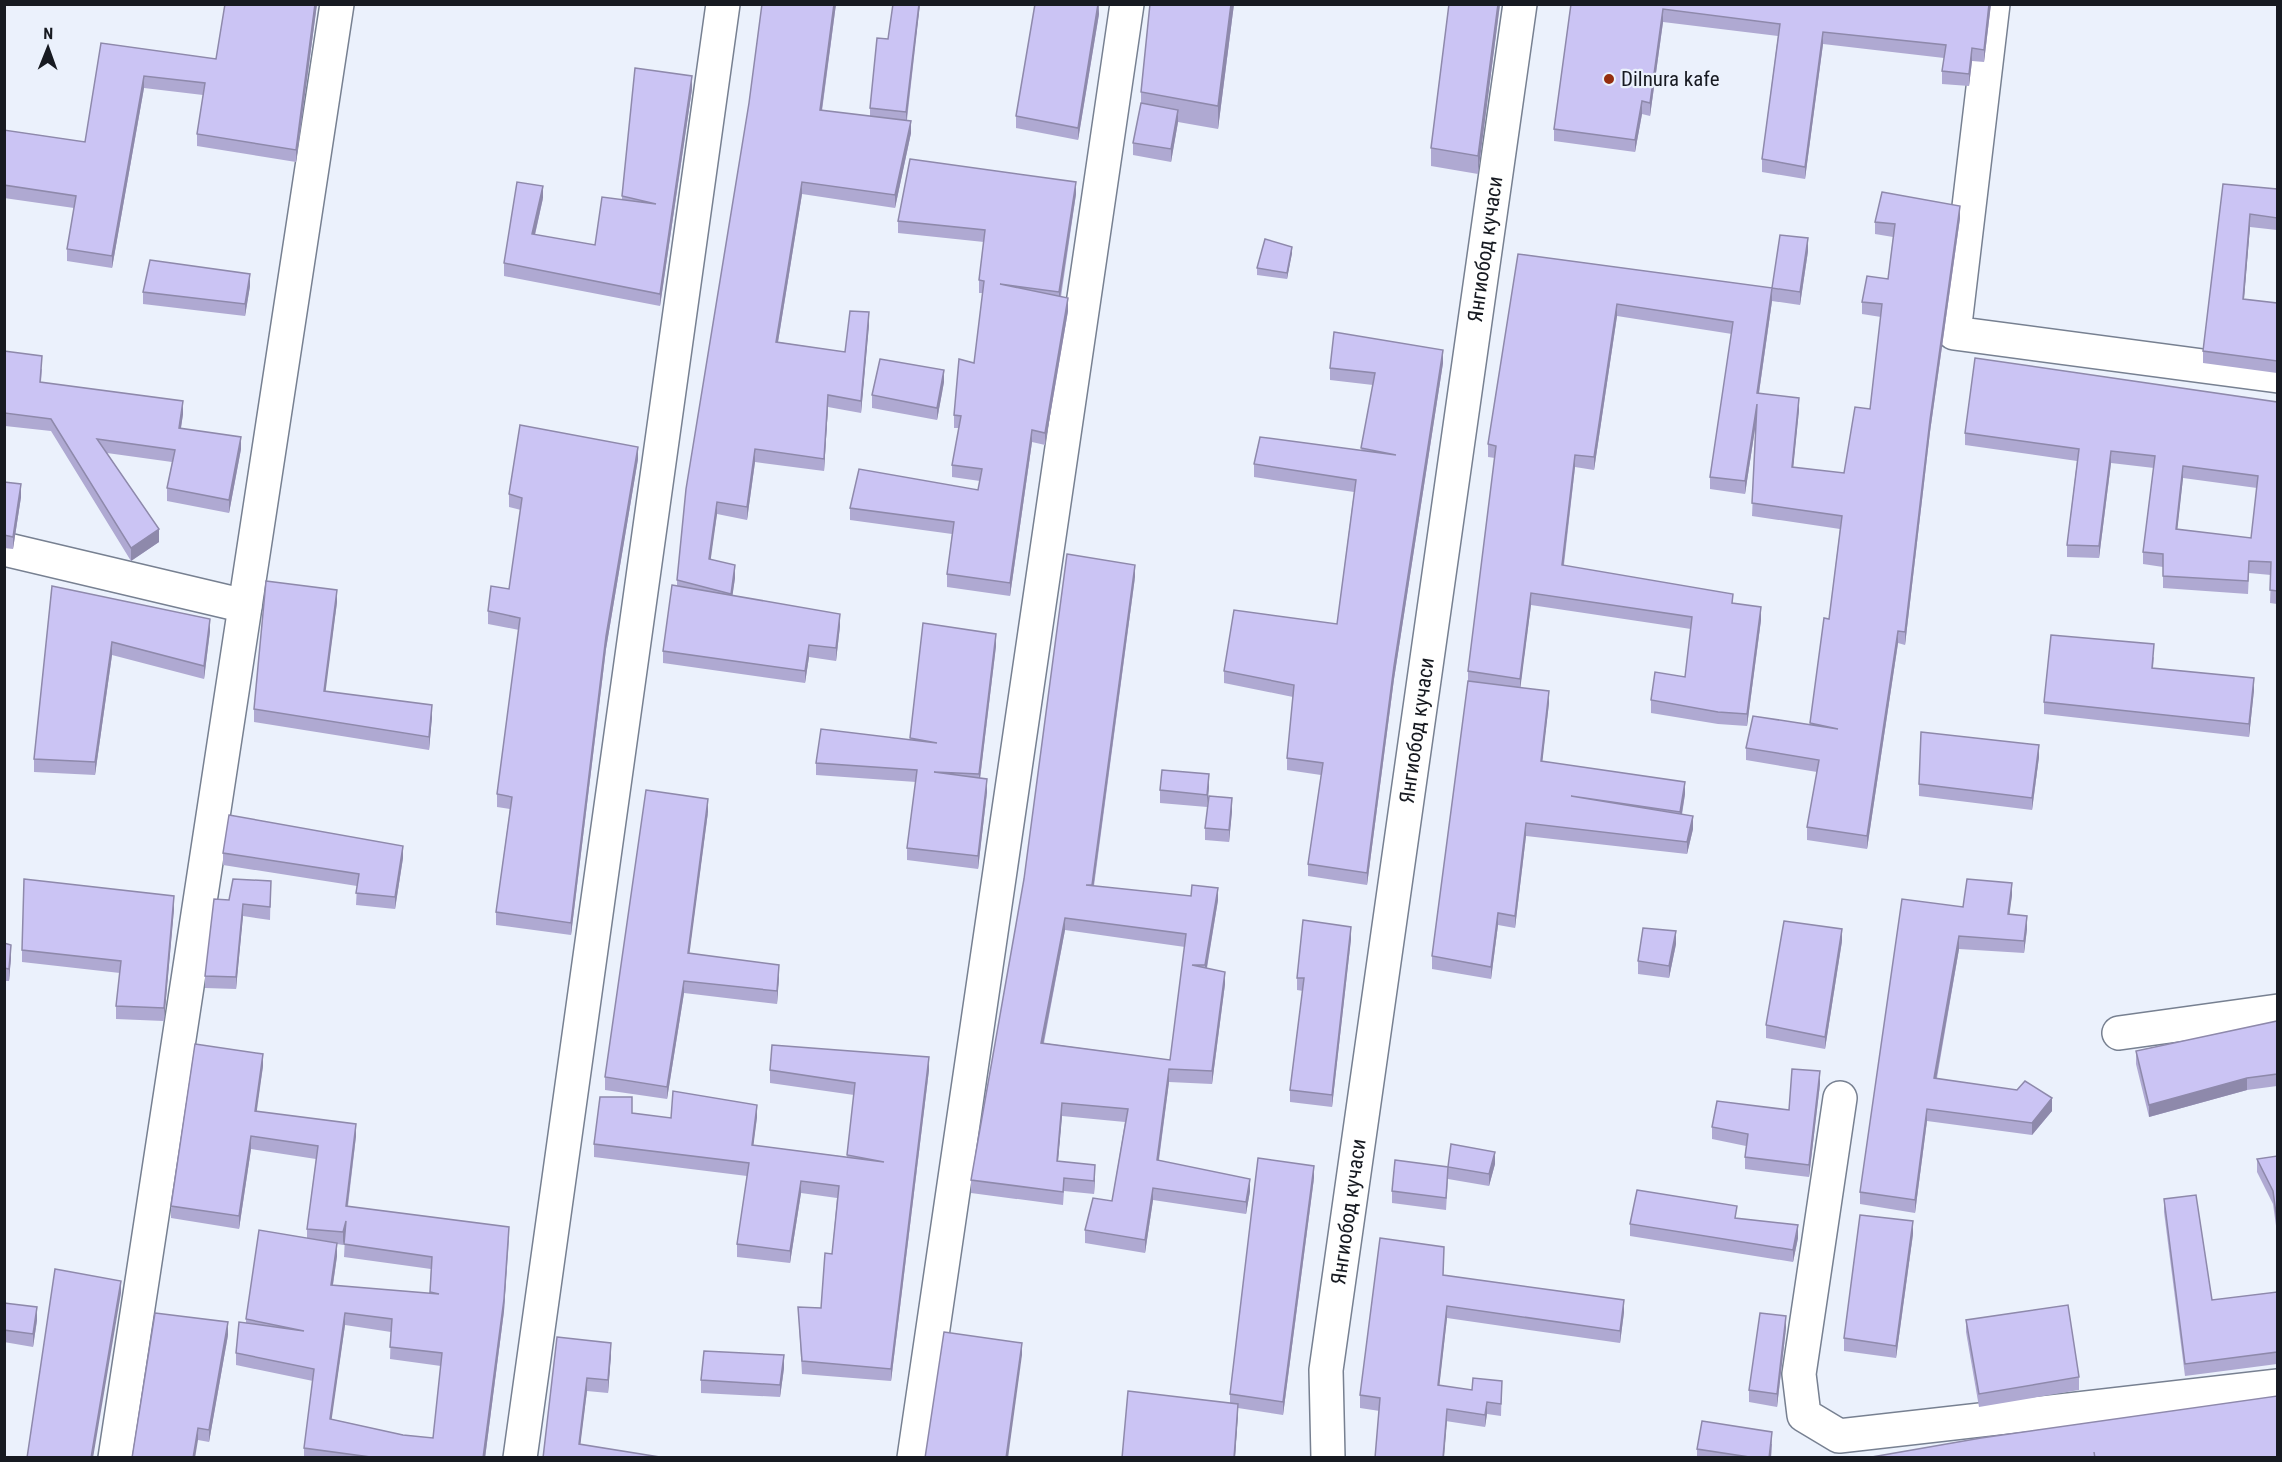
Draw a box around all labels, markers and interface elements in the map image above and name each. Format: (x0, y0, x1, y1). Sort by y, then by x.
north arrow (18, 18, 78, 78)
text: N (43, 24, 53, 43)
place label: Dilnura kafe (1621, 67, 1720, 91)
marker: Dilnura kafe (1602, 72, 1616, 86)
street label: Янгиобод кучаси (1463, 175, 1507, 324)
street label: Янгиобод кучаси (1395, 656, 1439, 805)
street label: Янгиобод кучаси (1326, 1137, 1371, 1286)

